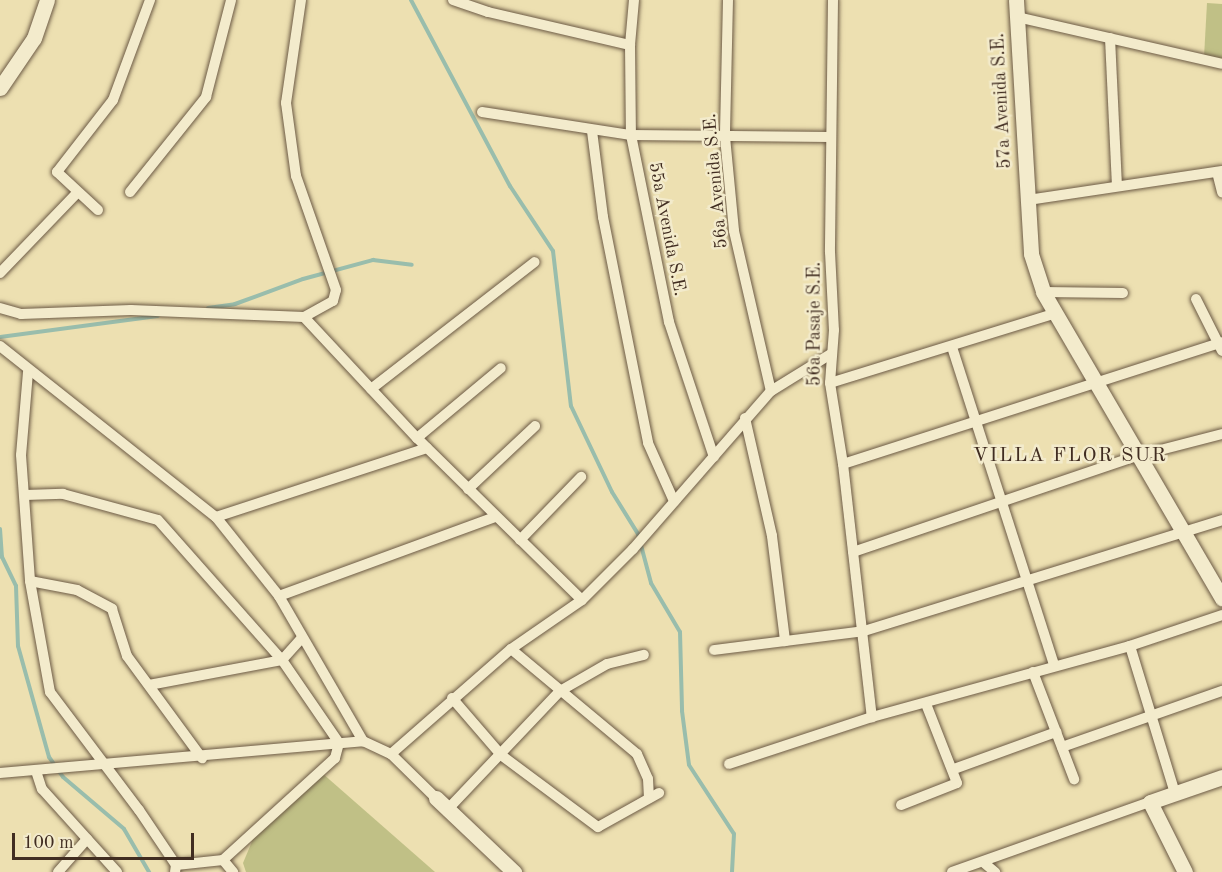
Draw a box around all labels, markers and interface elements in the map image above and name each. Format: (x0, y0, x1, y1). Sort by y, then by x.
street label: 57a Avenida S.E. (988, 33, 1016, 169)
street label: 56a Avenida S.E. (699, 112, 733, 250)
street label: 55a Avenida S.E. (643, 160, 691, 298)
street label: 56a Pasaje S.E. (804, 262, 826, 386)
district label: VILLA FLOR SUR (973, 444, 1167, 468)
scale bar (15, 821, 196, 859)
text: 100 m (23, 834, 74, 852)

